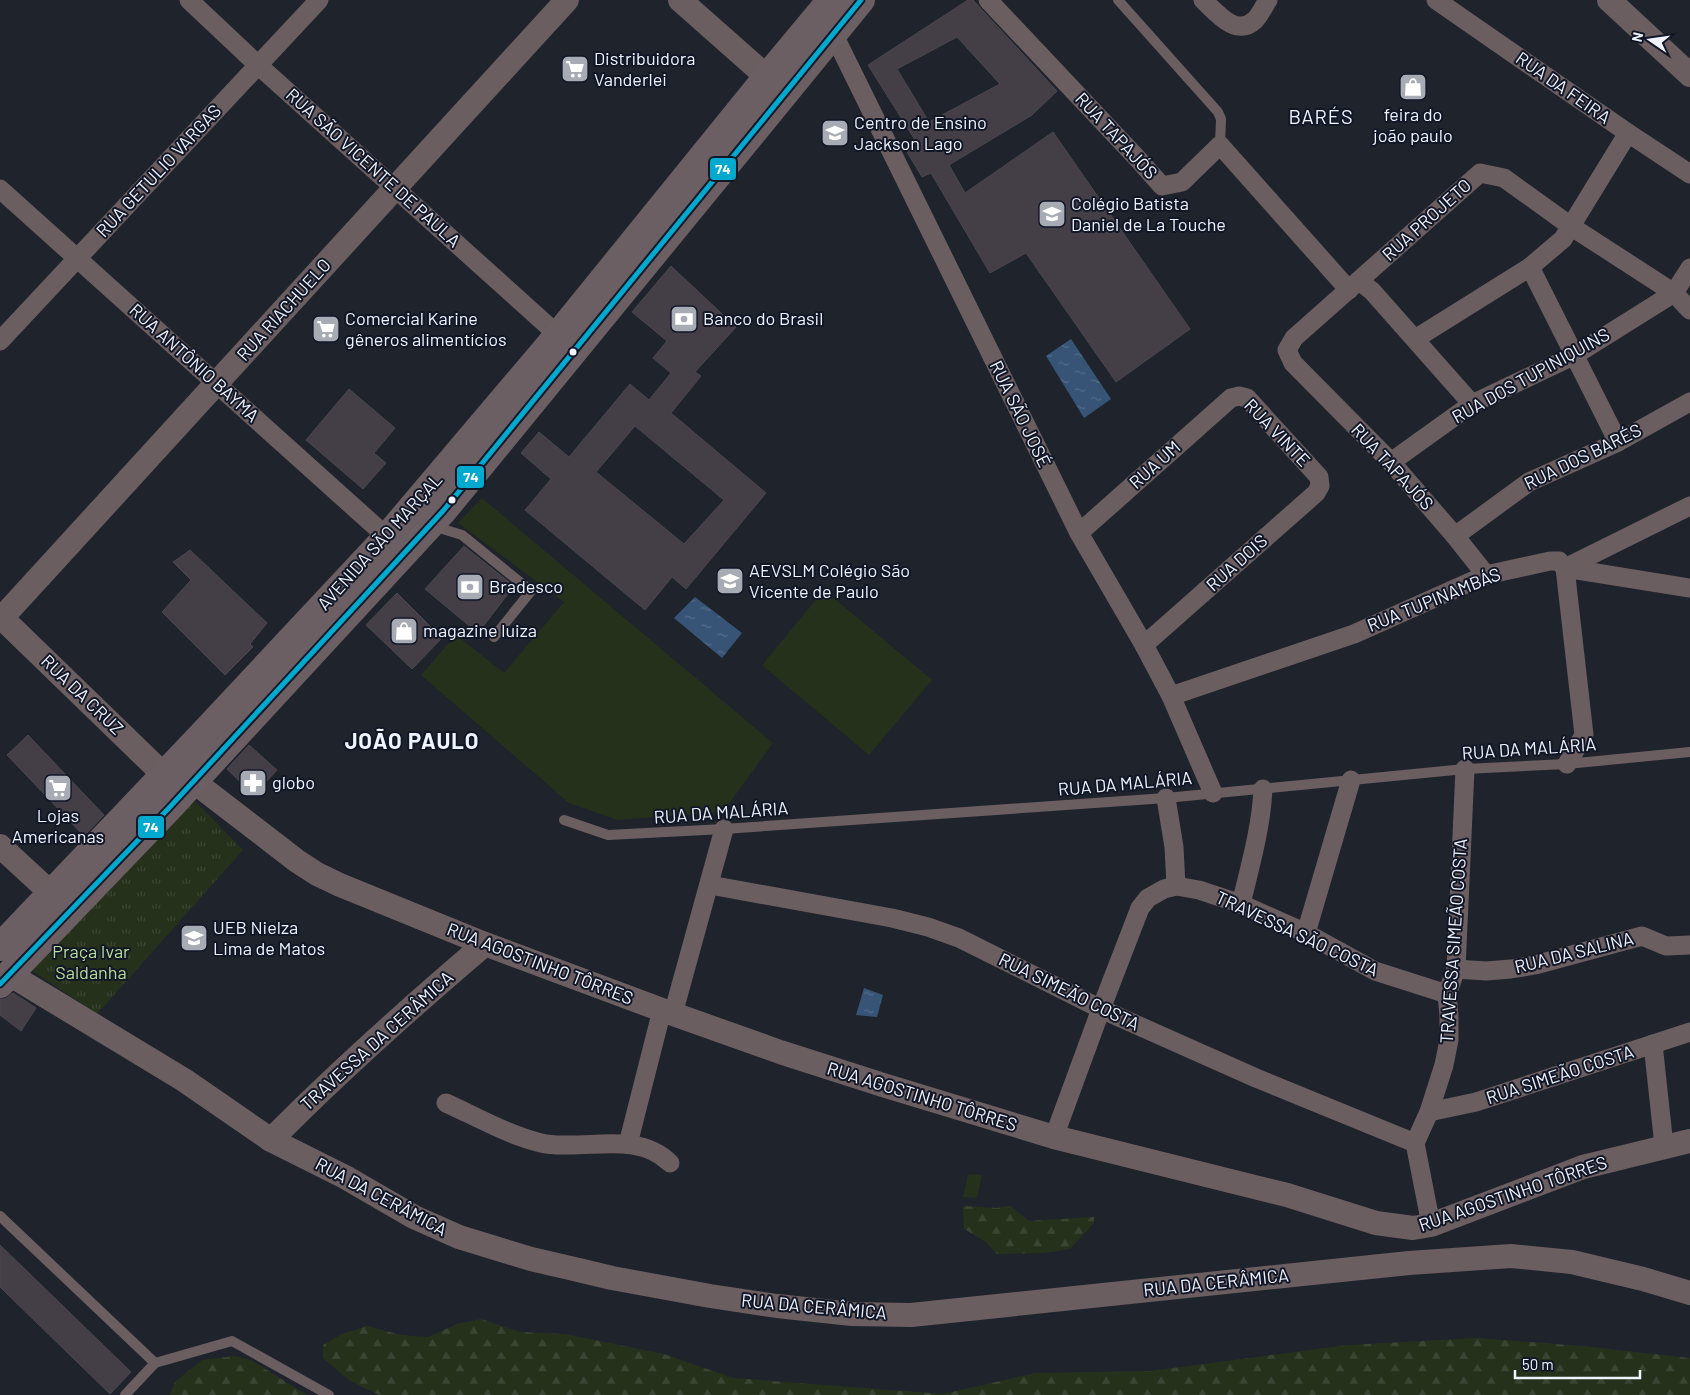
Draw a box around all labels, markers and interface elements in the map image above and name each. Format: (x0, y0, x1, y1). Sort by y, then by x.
north arrow (1625, 15, 1675, 65)
text: N (1628, 31, 1646, 43)
street label: RUA DA FEIRA (1512, 46, 1615, 128)
place label: Distribuidora Vanderlei (594, 47, 695, 90)
supermarket icon: Distribuidora Vanderlei (560, 54, 590, 84)
shop icon: feira do joão paulo (1398, 72, 1428, 102)
street label: RUA SÃO VICENTE DE PAULA (282, 83, 466, 252)
street label: RUA TAPAJÓS (1071, 87, 1162, 183)
street label: RUA GETULIO VARGAS (91, 99, 225, 241)
place label: feira do joão paulo (1372, 103, 1453, 146)
district label: BARÉS (1288, 104, 1354, 128)
place label: Centro de Ensino Jackson Lago (854, 111, 987, 154)
school or university icon: Centro de Ensino Jackson Lago (820, 118, 850, 148)
line badge: 74 (709, 157, 737, 181)
text: 74 (715, 160, 731, 177)
street label: RUA PROJETO (1377, 174, 1475, 265)
place label: Colégio Batista Daniel de La Touche (1071, 192, 1226, 235)
school or university icon: Colégio Batista Daniel de La Touche (1037, 199, 1067, 229)
street label: RUA RIACHUELO (232, 254, 335, 365)
street label: RUA ANTÔNIO BAYMA (125, 298, 264, 426)
bank icon: Banco do Brasil (669, 304, 699, 334)
place label: Comercial Karine gêneros alimentícios (345, 307, 507, 350)
place label: Banco do Brasil (703, 307, 823, 329)
supermarket icon: Comercial Karine gêneros alimentícios (311, 314, 341, 344)
street label: RUA DOS TUPINIQUINS (1448, 323, 1613, 428)
unlabelled marker (568, 347, 578, 357)
street label: RUA SÃO JOSÉ (986, 357, 1056, 470)
street label: RUA VINTE (1240, 394, 1315, 471)
street label: RUA TAPAJÓS (1347, 418, 1438, 514)
street label: RUA DOS BARÉS (1520, 418, 1645, 494)
street label: RUA UM (1124, 435, 1185, 493)
line badge: 74 (456, 465, 485, 489)
street label: AVENIDA SÃO MARÇAL (312, 468, 446, 614)
text: 74 (463, 468, 479, 485)
unlabelled marker (447, 495, 457, 505)
street label: RUA DOIS (1201, 529, 1271, 595)
place label: AEVSLM Colégio São Vicente de Paulo (749, 559, 910, 602)
street label: RUA TUPINAMBÁS (1364, 562, 1504, 636)
school or university icon: AEVSLM Colégio São Vicente de Paulo (715, 566, 745, 596)
bank icon: Bradesco (455, 572, 485, 602)
place label: Bradesco (489, 575, 563, 597)
shop icon: magazine luiza (389, 616, 419, 646)
place label: magazine luiza (423, 619, 537, 641)
street label: RUA DA CRUZ (37, 650, 128, 739)
district label: JOÃO PAULO (345, 727, 479, 753)
street label: RUA DA MALÁRIA (1461, 732, 1597, 764)
street label: RUA DA MALÁRIA (1057, 766, 1193, 800)
pharmacy icon: globo (238, 768, 268, 798)
place label: globo (272, 771, 315, 793)
supermarket icon: Lojas Americanas (43, 773, 73, 803)
street label: RUA DA MALÁRIA (653, 796, 789, 828)
place label: Lojas Americanas (12, 804, 104, 847)
line badge: 74 (137, 815, 165, 839)
text: 74 (143, 818, 159, 835)
street label: TRAVESSA SIMEÃO COSTA (1435, 838, 1471, 1044)
street label: TRAVESSA SÃO COSTA (1212, 886, 1382, 981)
place label: UEB Nielza Lima de Matos (213, 916, 325, 959)
street label: RUA AGOSTINHO TÔRRES (444, 917, 637, 1009)
school or university icon: UEB Nielza Lima de Matos (179, 923, 209, 953)
street label: RUA DA SALINA (1512, 927, 1636, 977)
park label: Praça Ivar Saldanha (52, 940, 130, 983)
street label: RUA SIMEÃO COSTA (995, 947, 1143, 1035)
street label: TRAVESSA DA CERÂMICA (295, 966, 457, 1115)
street label: RUA SIMEÃO COSTA (1483, 1040, 1636, 1108)
street label: RUA AGOSTINHO TÔRRES (824, 1057, 1020, 1135)
street label: RUA AGOSTINHO TÔRRES (1416, 1150, 1610, 1236)
street label: RUA DA CERÂMICA (312, 1152, 451, 1240)
street label: RUA DA CERÂMICA (1142, 1263, 1290, 1301)
street label: RUA DA CERÂMICA (740, 1289, 888, 1323)
scale bar (1515, 1348, 1640, 1380)
text: 50 m (1522, 1355, 1554, 1373)

